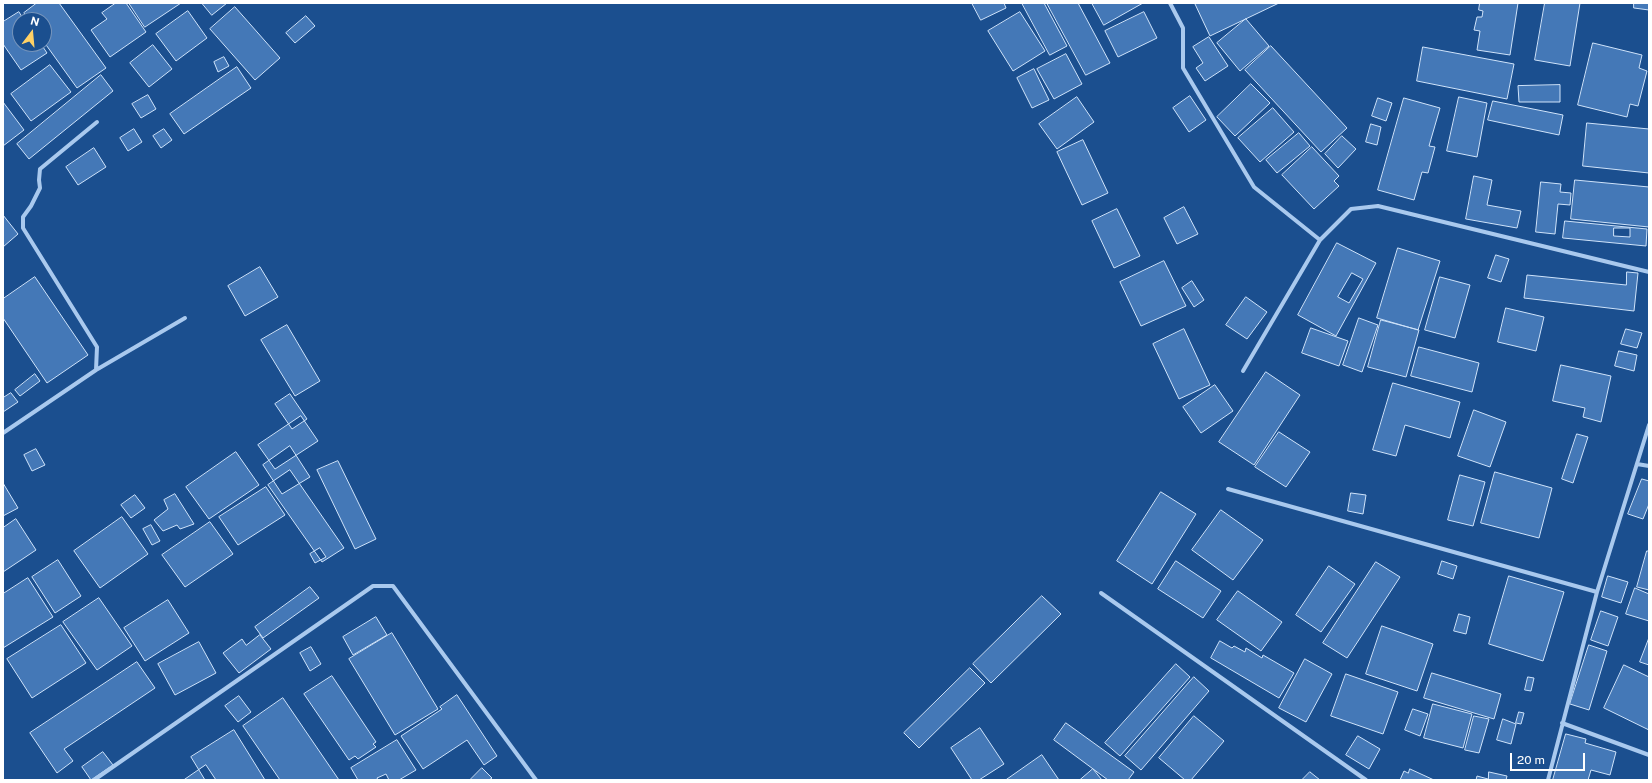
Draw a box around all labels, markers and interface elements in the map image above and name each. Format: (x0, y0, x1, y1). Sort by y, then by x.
north arrow (12, 12, 52, 52)
text: N (29, 14, 41, 28)
scale bar (1512, 745, 1587, 771)
text: 20 m (1517, 753, 1545, 767)

